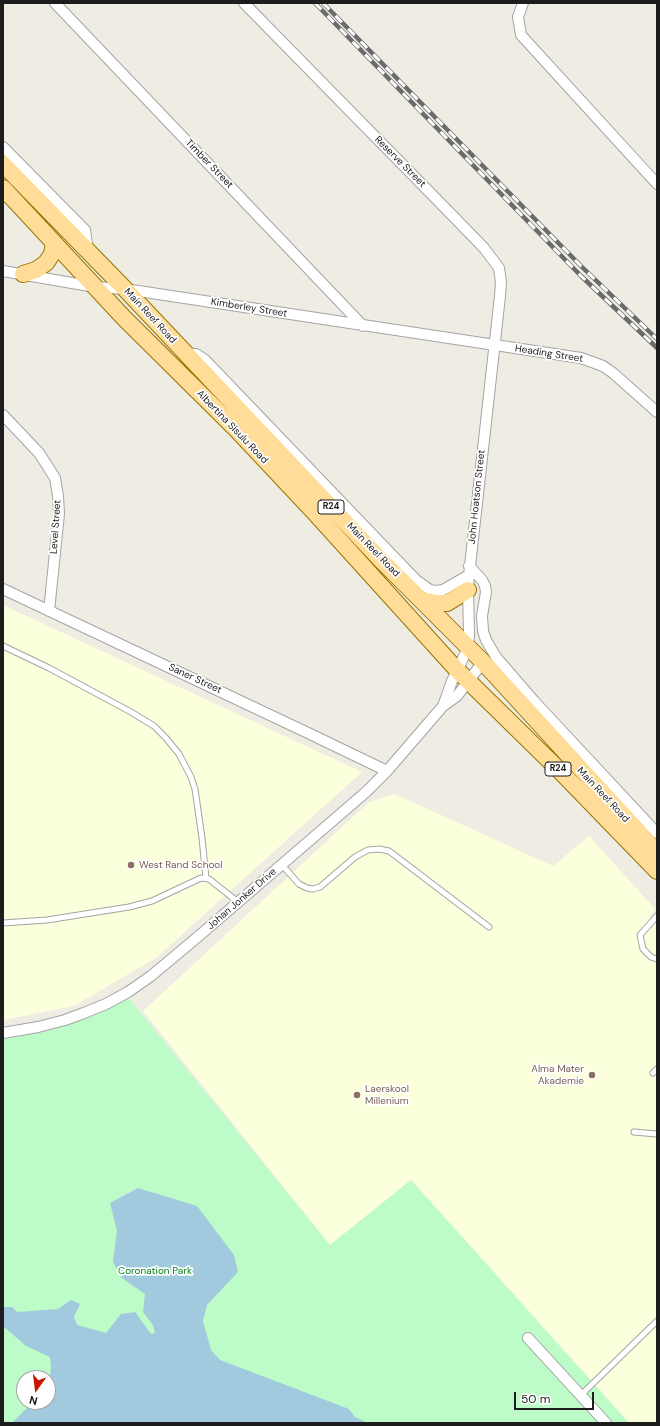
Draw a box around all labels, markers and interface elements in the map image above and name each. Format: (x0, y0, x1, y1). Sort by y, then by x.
street label: Reserve Street (372, 134, 428, 190)
street label: Timber Street (183, 137, 235, 191)
street label: Main Reef Road (121, 286, 179, 346)
street label: Kimberley Street (210, 296, 288, 320)
street label: Heading Street (514, 343, 584, 365)
street label: Albertina Sisulu Road (194, 388, 270, 466)
street label: John Hoatson Street (466, 449, 488, 545)
street label: Level Street (48, 499, 64, 555)
road number: R24 (318, 500, 344, 514)
street label: Main Reef Road (344, 520, 402, 580)
street label: Saner Street (166, 661, 224, 697)
road number: R24 (545, 762, 571, 776)
street label: Main Reef Road (574, 765, 632, 825)
place label: West Rand School (139, 859, 222, 871)
marker: West Rand School (126, 860, 136, 870)
street label: Johan Jonker Drive (205, 866, 279, 932)
place label: Alma Mater Akademie (531, 1063, 584, 1086)
marker: Alma Mater Akademie (587, 1070, 597, 1080)
place label: Laerskool Millenium (365, 1083, 409, 1106)
marker: Laerskool Millenium (352, 1090, 362, 1100)
park label: Coronation Park (118, 1265, 192, 1277)
north arrow (16, 1370, 56, 1410)
scale bar (516, 1384, 596, 1410)
text: 50 m (521, 1391, 550, 1407)
text: N (28, 1393, 39, 1408)

